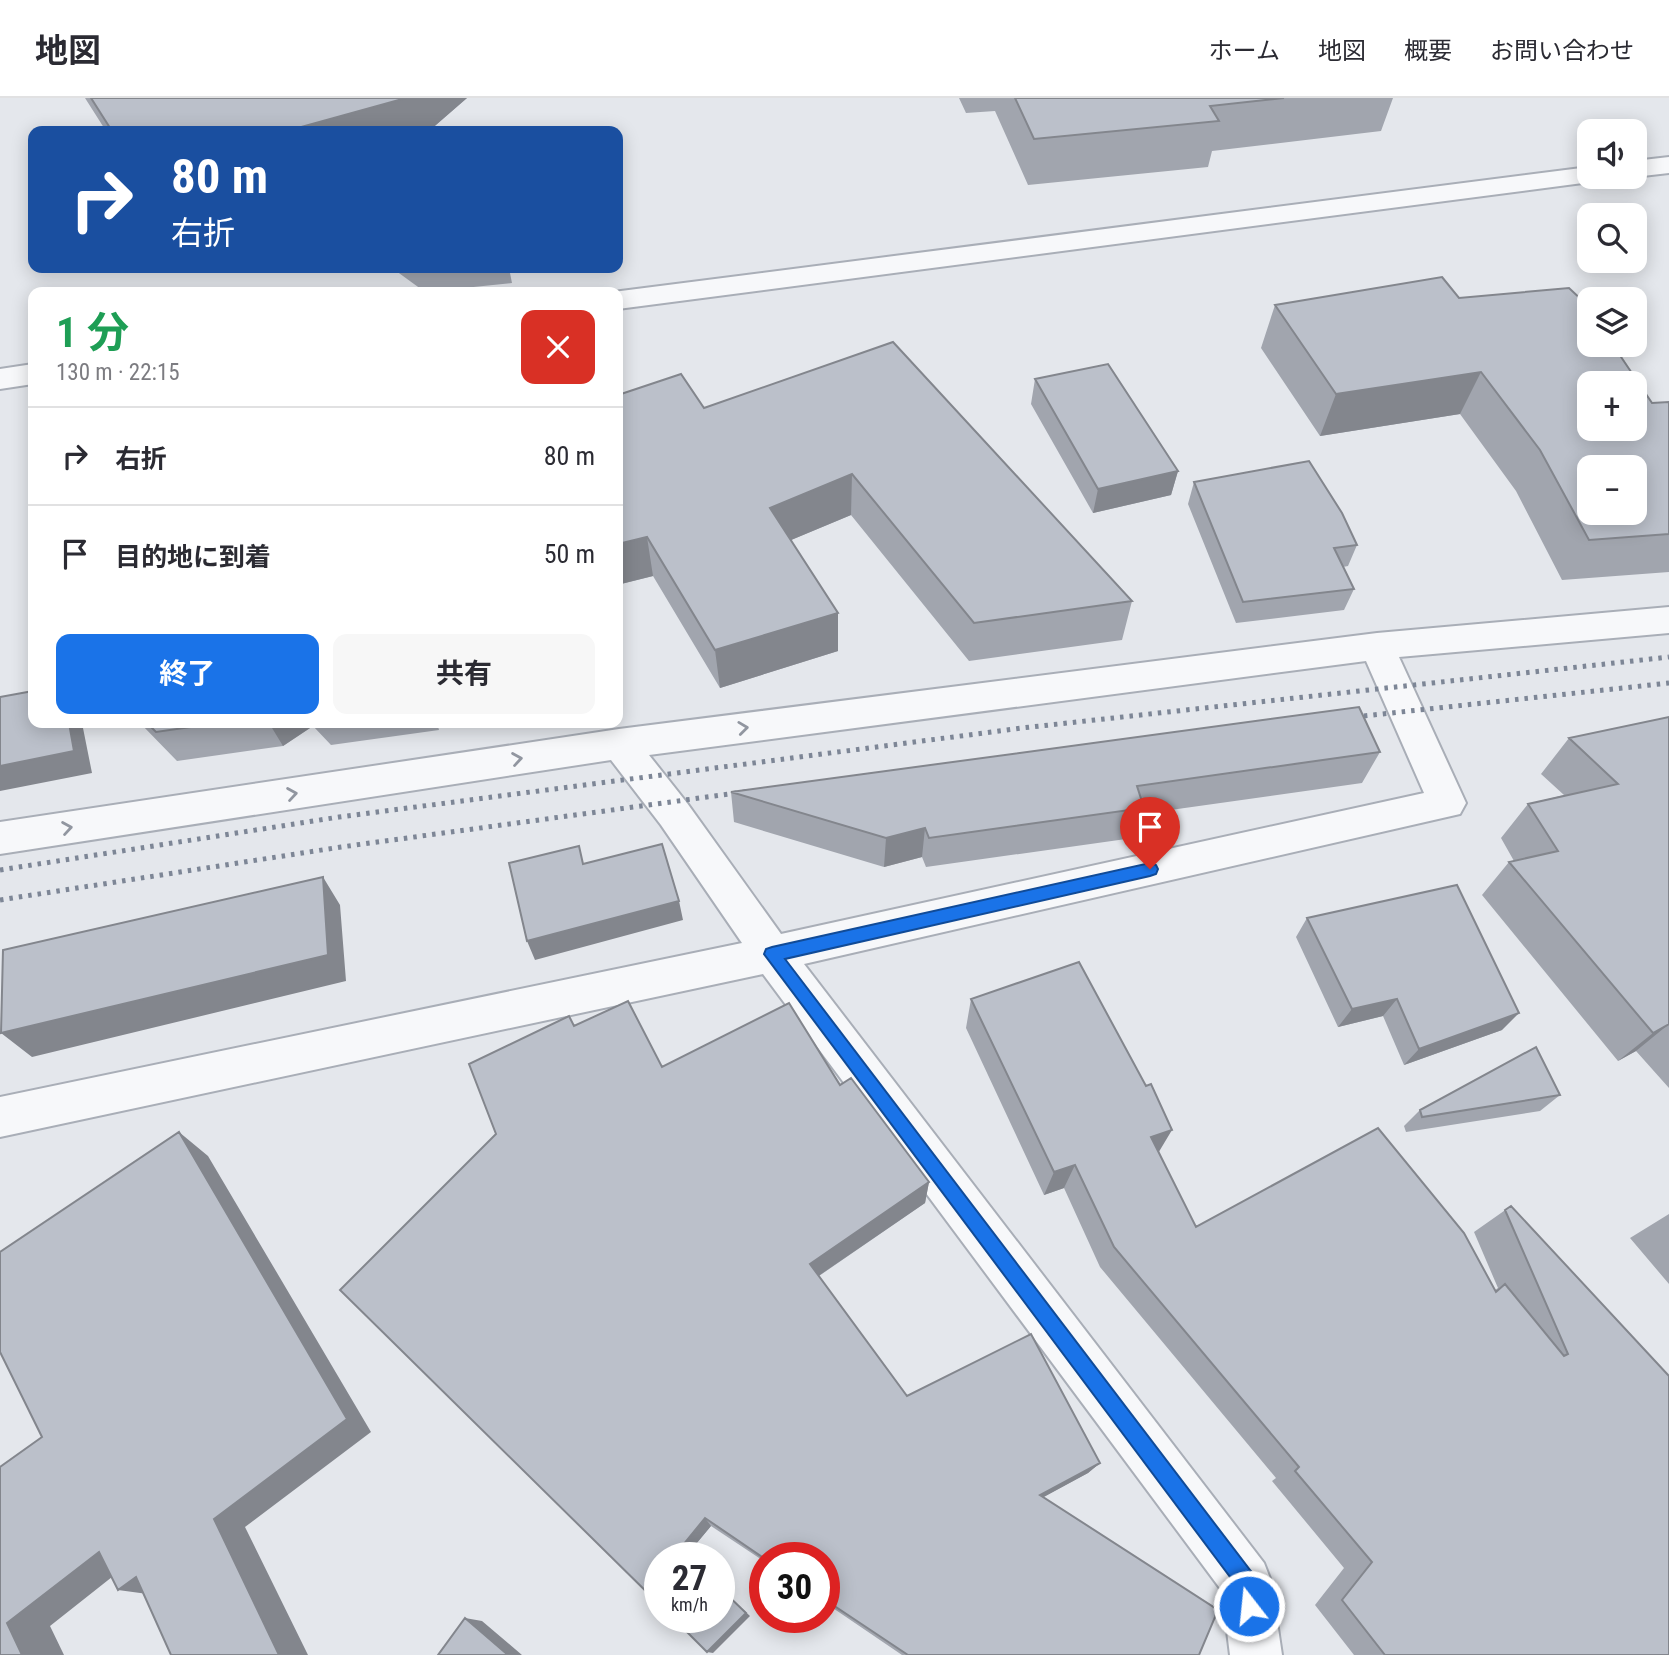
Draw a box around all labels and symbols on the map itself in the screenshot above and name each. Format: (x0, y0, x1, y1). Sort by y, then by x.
one-way arrow (737, 721, 748, 736)
one-way arrow (511, 752, 523, 767)
one-way arrow (287, 786, 298, 801)
pin (1120, 797, 1180, 869)
one-way arrow (62, 821, 73, 836)
speed limit sign: 30 (749, 1542, 840, 1633)
position arrow (1212, 1569, 1286, 1643)

